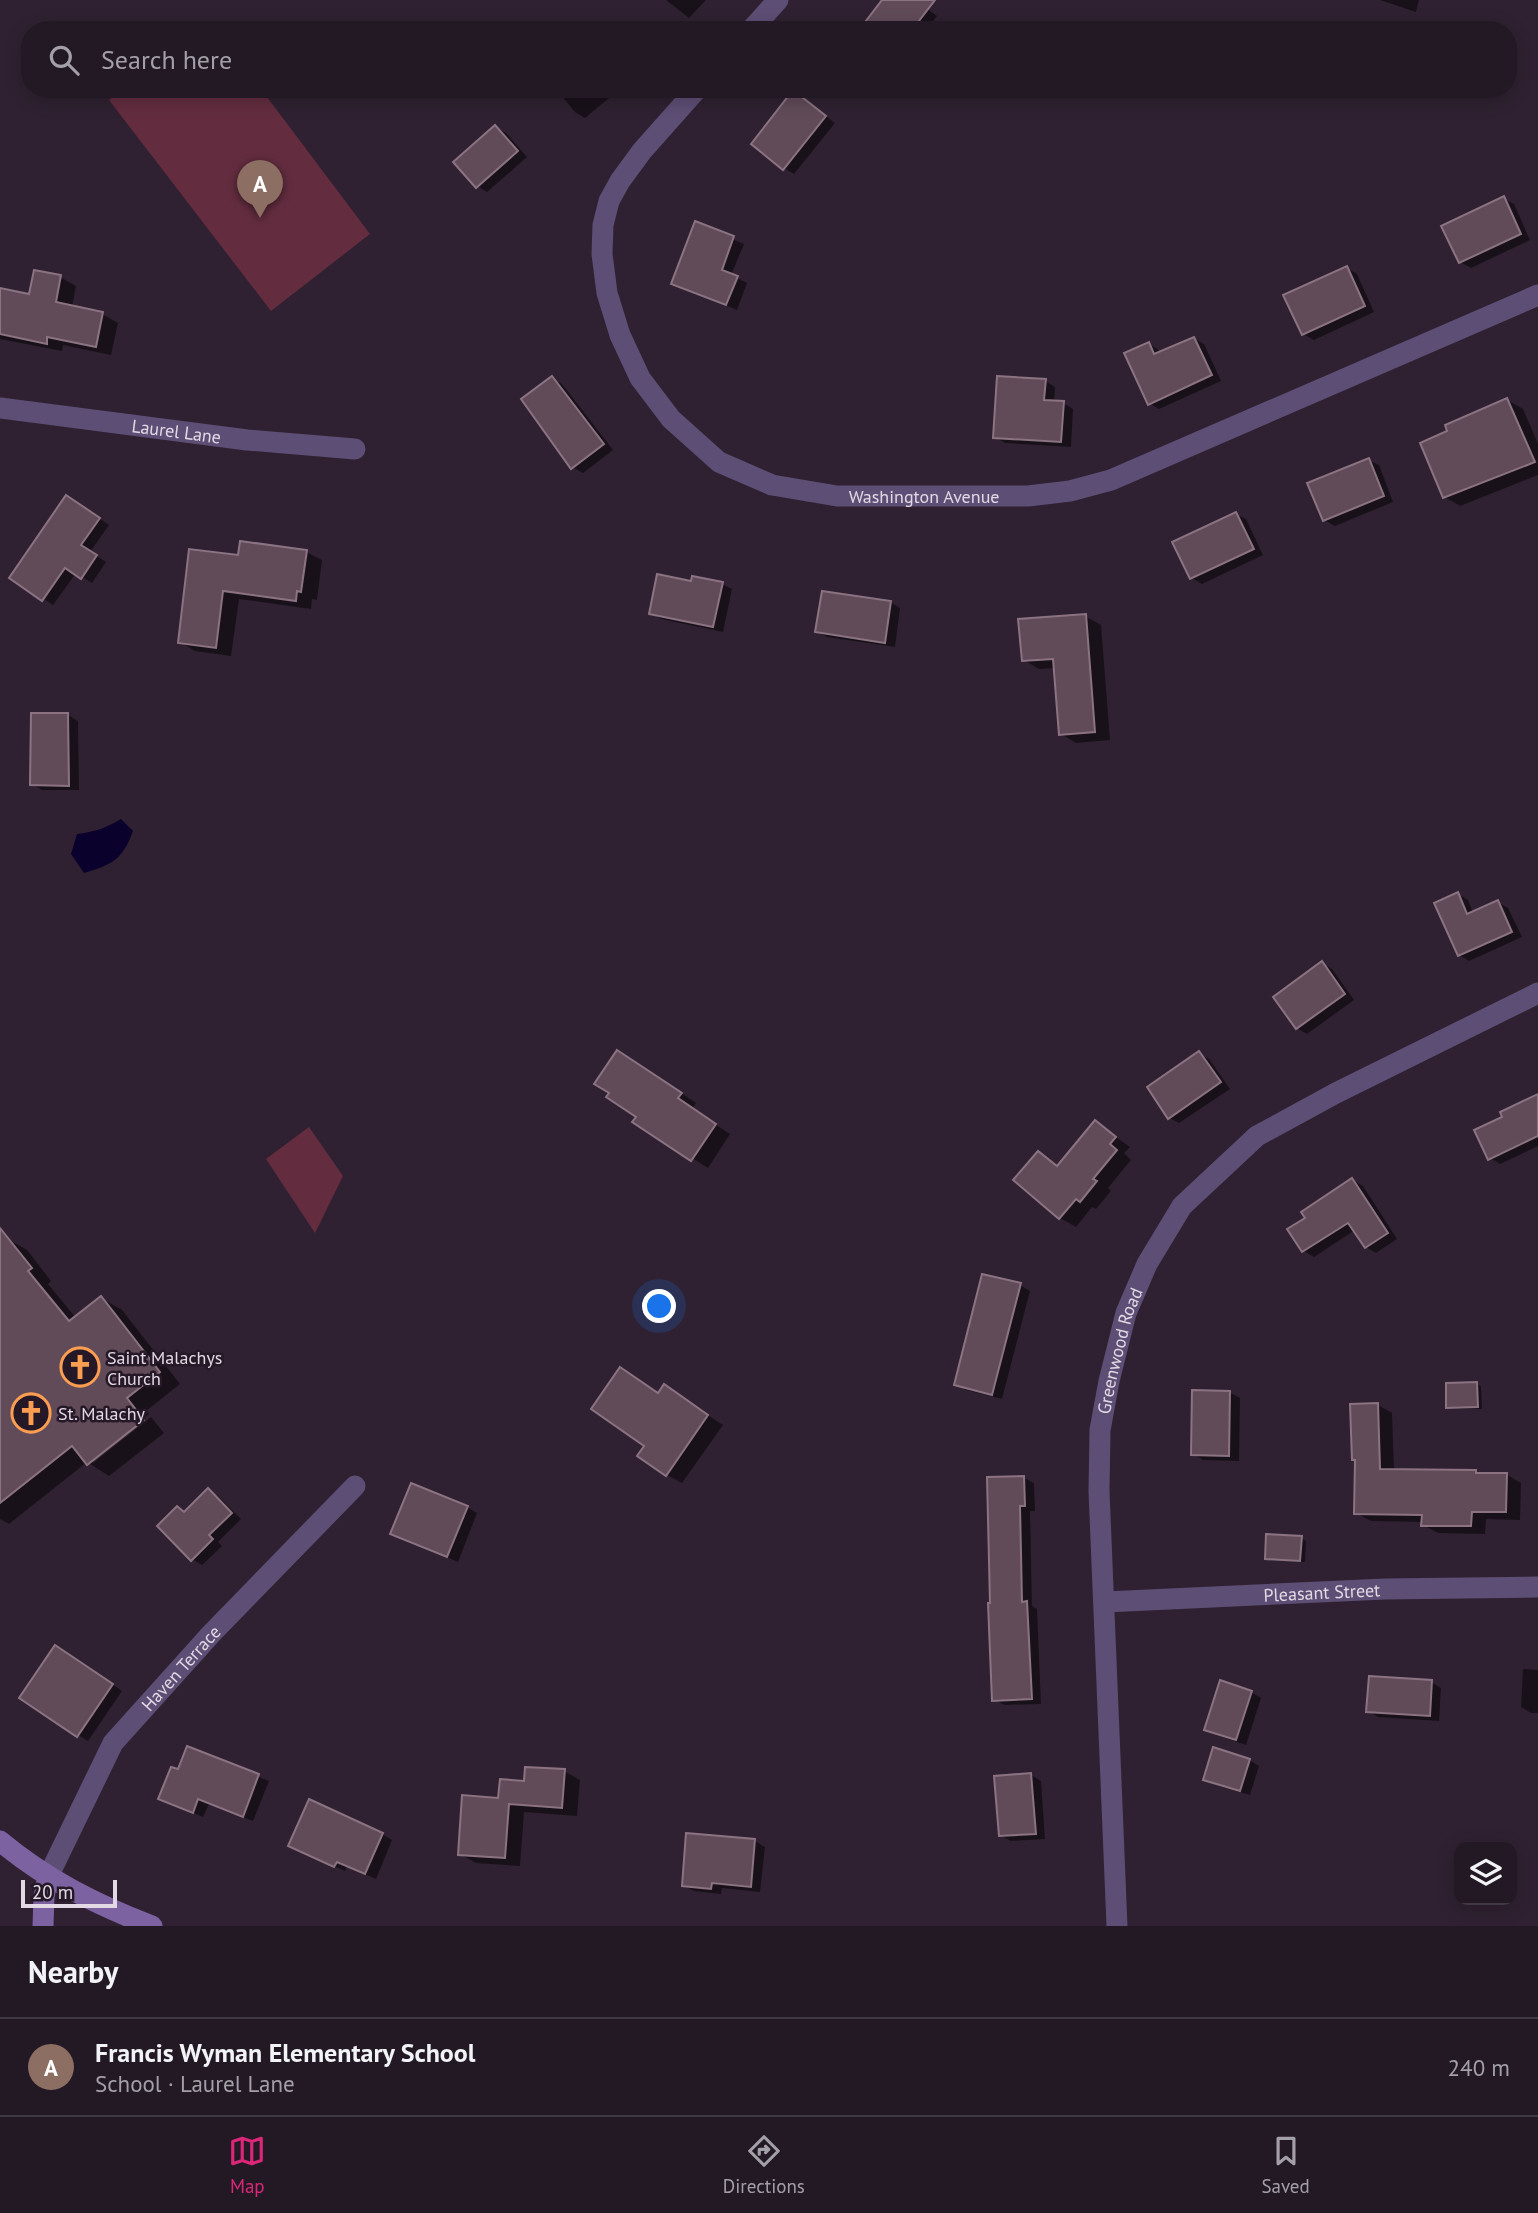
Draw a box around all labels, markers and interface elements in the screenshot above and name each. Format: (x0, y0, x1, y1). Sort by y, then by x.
search box (21, 21, 1517, 98)
icon: search (45, 41, 83, 79)
text: Search here (101, 43, 232, 76)
pin: A (237, 160, 283, 218)
street label: Laurel Lane (130, 414, 223, 448)
street label: Washington Avenue (849, 485, 999, 508)
street label: Greenwood Road (1092, 1284, 1147, 1416)
your location (642, 1289, 676, 1323)
church icon: Saint Malachys Church (59, 1346, 101, 1388)
place label: Saint Malachys Church (107, 1346, 222, 1390)
church icon: St. Malachy (10, 1392, 52, 1434)
place label: St. Malachy (58, 1402, 146, 1425)
street label: Pleasant Street (1263, 1578, 1381, 1606)
street label: Haven Terrace (136, 1620, 225, 1716)
map controls (1454, 1842, 1517, 1905)
button: layers (1454, 1842, 1517, 1905)
scale bar (21, 1877, 117, 1909)
text: 20 m (32, 1880, 73, 1904)
text: Nearby (28, 1952, 118, 1991)
text: Francis Wyman Elementary School (95, 2036, 475, 2069)
text: A (44, 2053, 58, 2082)
text: 240 m (1448, 2053, 1510, 2082)
text: School · Laurel Lane (95, 2069, 295, 2098)
tab: Map (228, 2132, 266, 2198)
tab: Directions (723, 2132, 805, 2198)
tab: Saved (1261, 2132, 1310, 2198)

